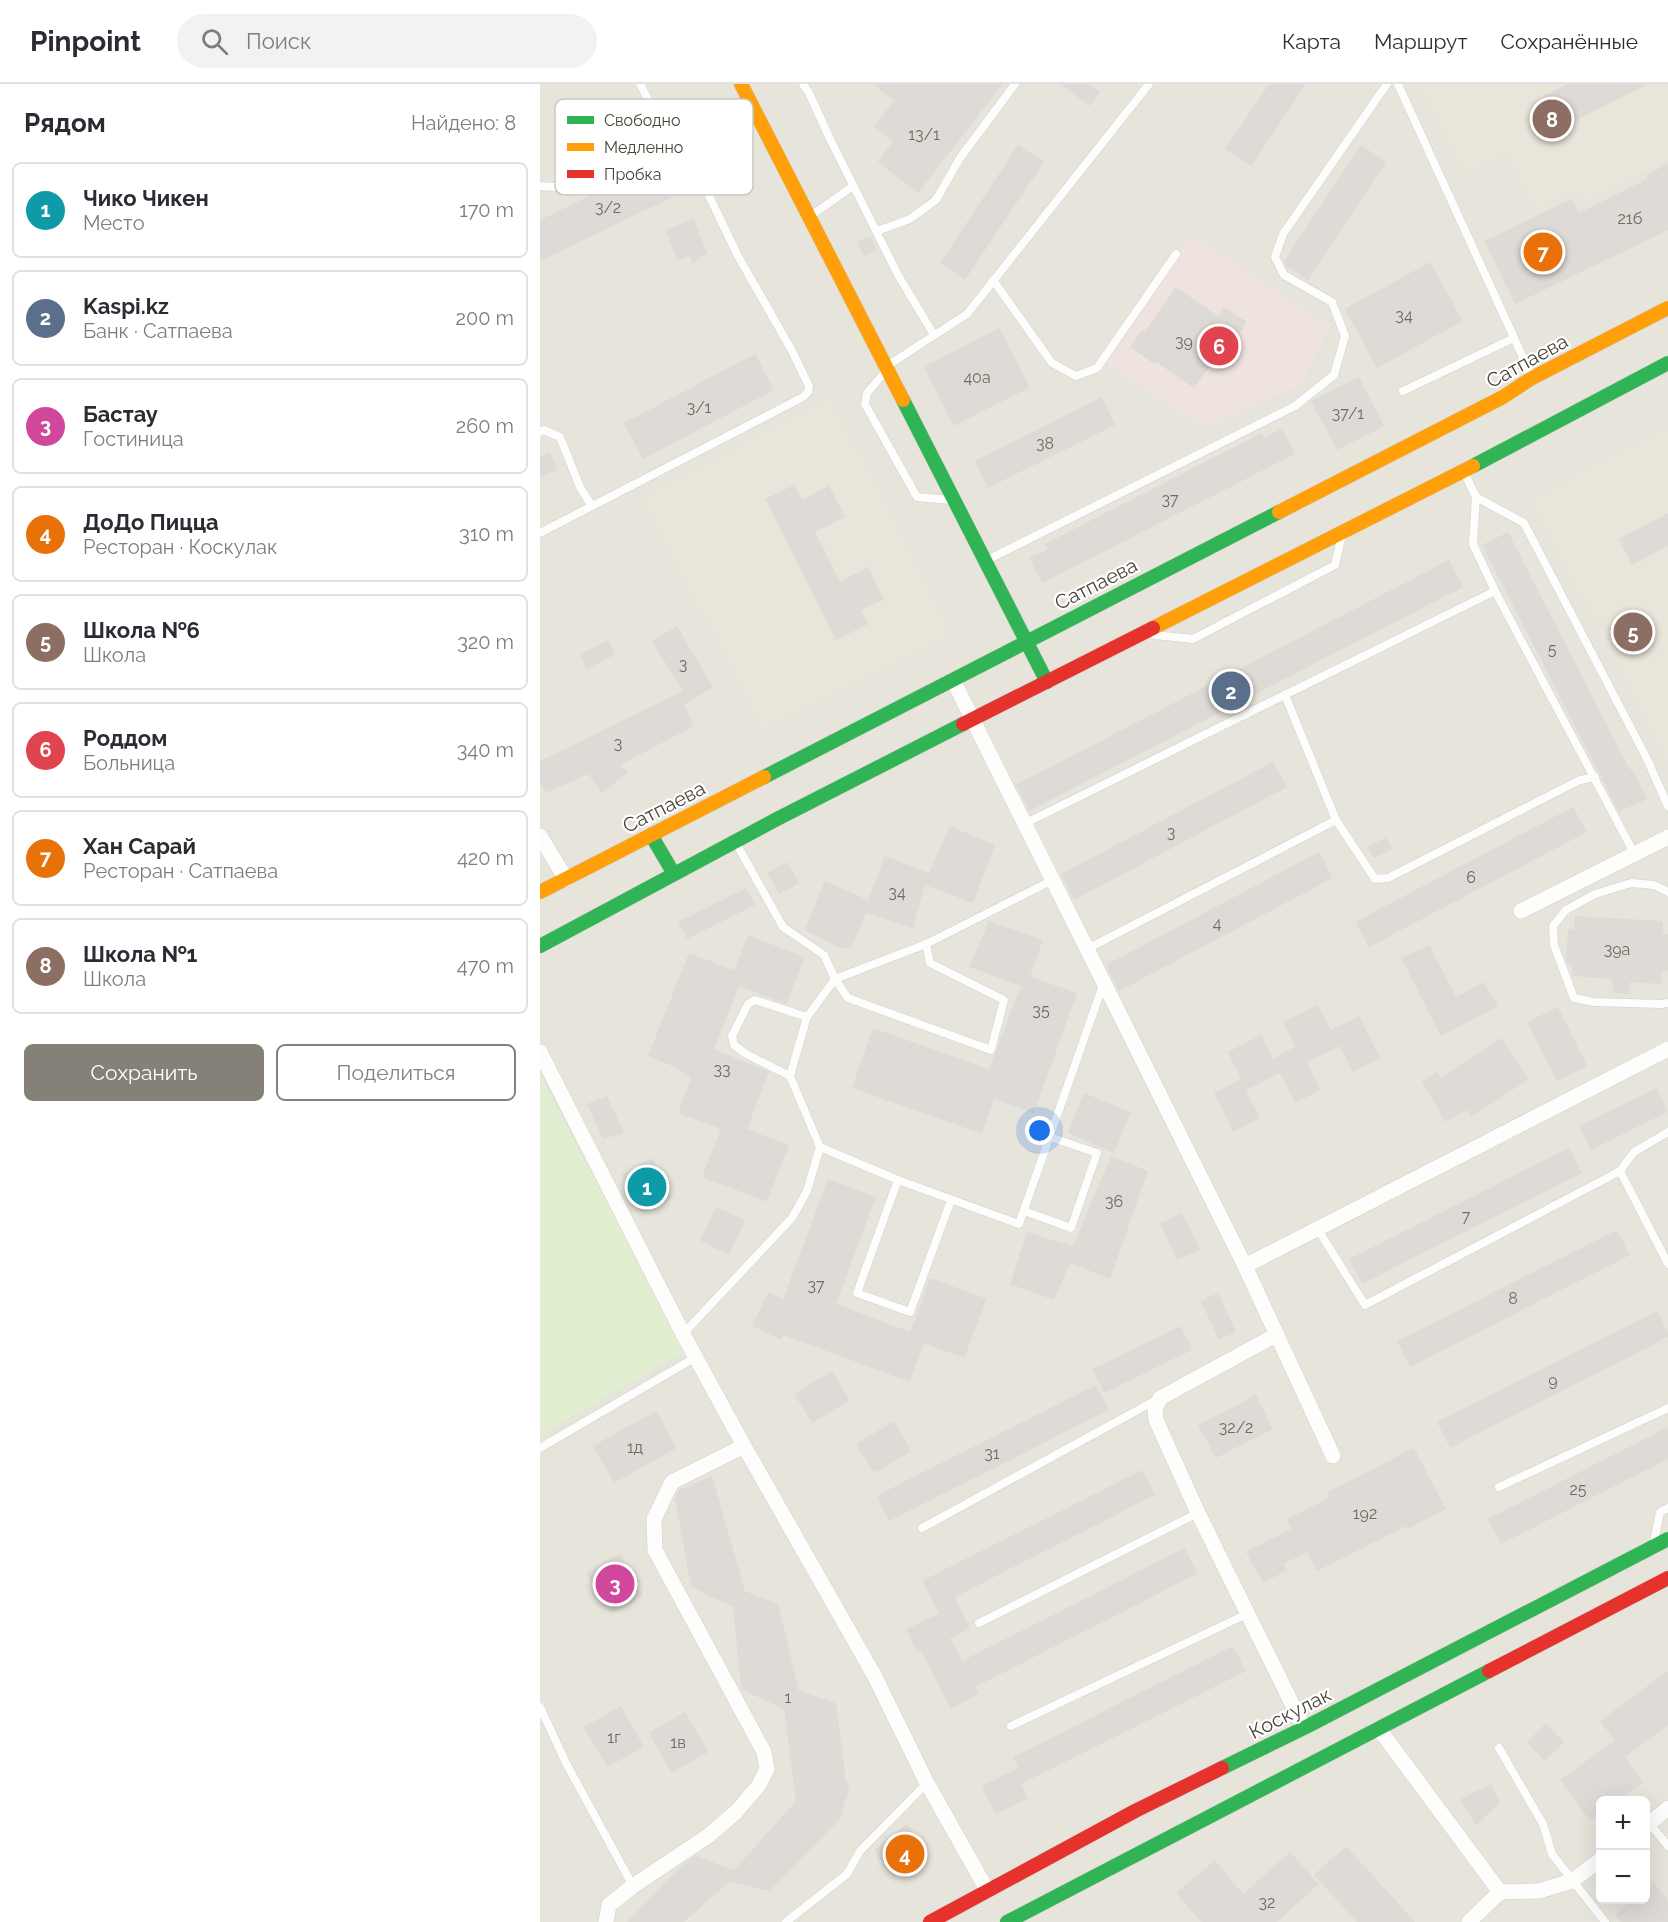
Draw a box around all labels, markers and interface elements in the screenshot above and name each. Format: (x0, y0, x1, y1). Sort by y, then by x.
search box (177, 14, 597, 68)
text: Pinpoint (30, 25, 141, 58)
icon: search (198, 25, 231, 58)
text: Поиск (246, 28, 311, 54)
text: Карта (1282, 29, 1341, 54)
text: Маршрут (1374, 29, 1467, 54)
text: Сохранённые (1500, 29, 1638, 54)
pin: 8 (1532, 96, 1572, 141)
legend (555, 99, 753, 195)
text: Рядом (24, 108, 106, 138)
text: Найдено: 8 (411, 111, 516, 135)
text: Свободно (604, 111, 680, 130)
house number: 13/1 (908, 125, 940, 144)
text: Медленно (604, 138, 683, 157)
text: Пробка (604, 165, 662, 184)
text: Чико Чикен (83, 185, 209, 211)
text: 1 (41, 198, 50, 222)
text: 170 m (459, 198, 514, 222)
house number: 3/2 (595, 198, 621, 217)
house number: 21б (1618, 209, 1643, 228)
text: Место (83, 211, 145, 235)
pin: 7 (1524, 230, 1562, 274)
text: Kaspi.kz (83, 293, 169, 319)
text: 2 (40, 306, 51, 330)
text: 200 m (456, 306, 514, 330)
house number: 34 (1395, 306, 1413, 325)
text: Банк · Сатпаева (83, 319, 233, 343)
pin: 6 (1200, 324, 1238, 368)
street label: Сатпаева (1482, 329, 1572, 393)
house number: 39 (1175, 332, 1193, 351)
house number: 40а (963, 368, 991, 387)
house number: 3/1 (687, 398, 712, 417)
text: Бастау (83, 401, 158, 427)
house number: 37/1 (1332, 404, 1364, 423)
text: 3 (40, 414, 51, 438)
text: 260 m (456, 414, 514, 438)
text: Гостиница (83, 427, 184, 451)
house number: 38 (1036, 434, 1054, 453)
house number: 37 (1161, 490, 1179, 509)
text: ДоДо Пицца (83, 509, 219, 535)
text: 4 (40, 522, 51, 546)
text: 310 m (459, 522, 514, 546)
text: Ресторан · Коскулак (83, 535, 277, 559)
street label: Сатпаева (1051, 553, 1141, 615)
pin: 5 (1614, 610, 1652, 654)
text: Школа №6 (83, 617, 200, 643)
text: 5 (40, 630, 51, 654)
text: 320 m (457, 630, 514, 654)
house number: 5 (1548, 640, 1557, 659)
text: Школа (83, 643, 146, 667)
house number: 3 (679, 655, 687, 674)
pin: 2 (1212, 668, 1250, 714)
text: Роддом (83, 725, 167, 751)
house number: 3 (614, 734, 622, 753)
text: 6 (39, 738, 52, 762)
text: 340 m (457, 738, 514, 762)
text: Больница (83, 751, 175, 775)
street label: Сатпаева (619, 776, 709, 838)
house number: 3 (1167, 823, 1175, 842)
text: Хан Сарай (83, 833, 196, 859)
text: 7 (40, 846, 51, 870)
text: 420 m (457, 846, 514, 870)
text: Ресторан · Сатпаева (83, 859, 278, 883)
house number: 6 (1466, 868, 1476, 887)
house number: 34 (888, 883, 906, 902)
house number: 4 (1213, 914, 1222, 933)
house number: 39а (1604, 940, 1630, 959)
text: Школа №1 (83, 941, 197, 967)
text: 8 (39, 954, 52, 978)
text: 470 m (457, 954, 514, 978)
text: Школа (83, 967, 146, 991)
house number: 35 (1032, 1001, 1050, 1020)
button: Сохранить (24, 1044, 264, 1101)
button: Поделиться (276, 1044, 516, 1101)
house number: 33 (713, 1060, 731, 1079)
your location (1025, 1116, 1054, 1145)
pin: 1 (628, 1164, 666, 1210)
house number: 36 (1105, 1192, 1123, 1211)
house number: 7 (1462, 1207, 1471, 1226)
house number: 37 (807, 1276, 825, 1295)
house number: 8 (1508, 1289, 1518, 1308)
house number: 9 (1548, 1371, 1558, 1390)
house number: 32/2 (1219, 1418, 1253, 1437)
house number: 1д (627, 1438, 643, 1457)
house number: 31 (984, 1444, 1000, 1463)
house number: 25 (1569, 1480, 1587, 1499)
house number: 192 (1353, 1504, 1377, 1523)
pin: 3 (596, 1562, 634, 1606)
street label: Коскулак (1245, 1682, 1335, 1744)
house number: 1 (785, 1688, 792, 1707)
house number: 1г (607, 1728, 621, 1747)
house number: 1в (670, 1733, 686, 1752)
map controls (1596, 1796, 1650, 1904)
button: + (1596, 1796, 1650, 1850)
pin: 4 (886, 1832, 925, 1876)
button: − (1596, 1850, 1650, 1904)
house number: 32 (1259, 1893, 1275, 1912)

